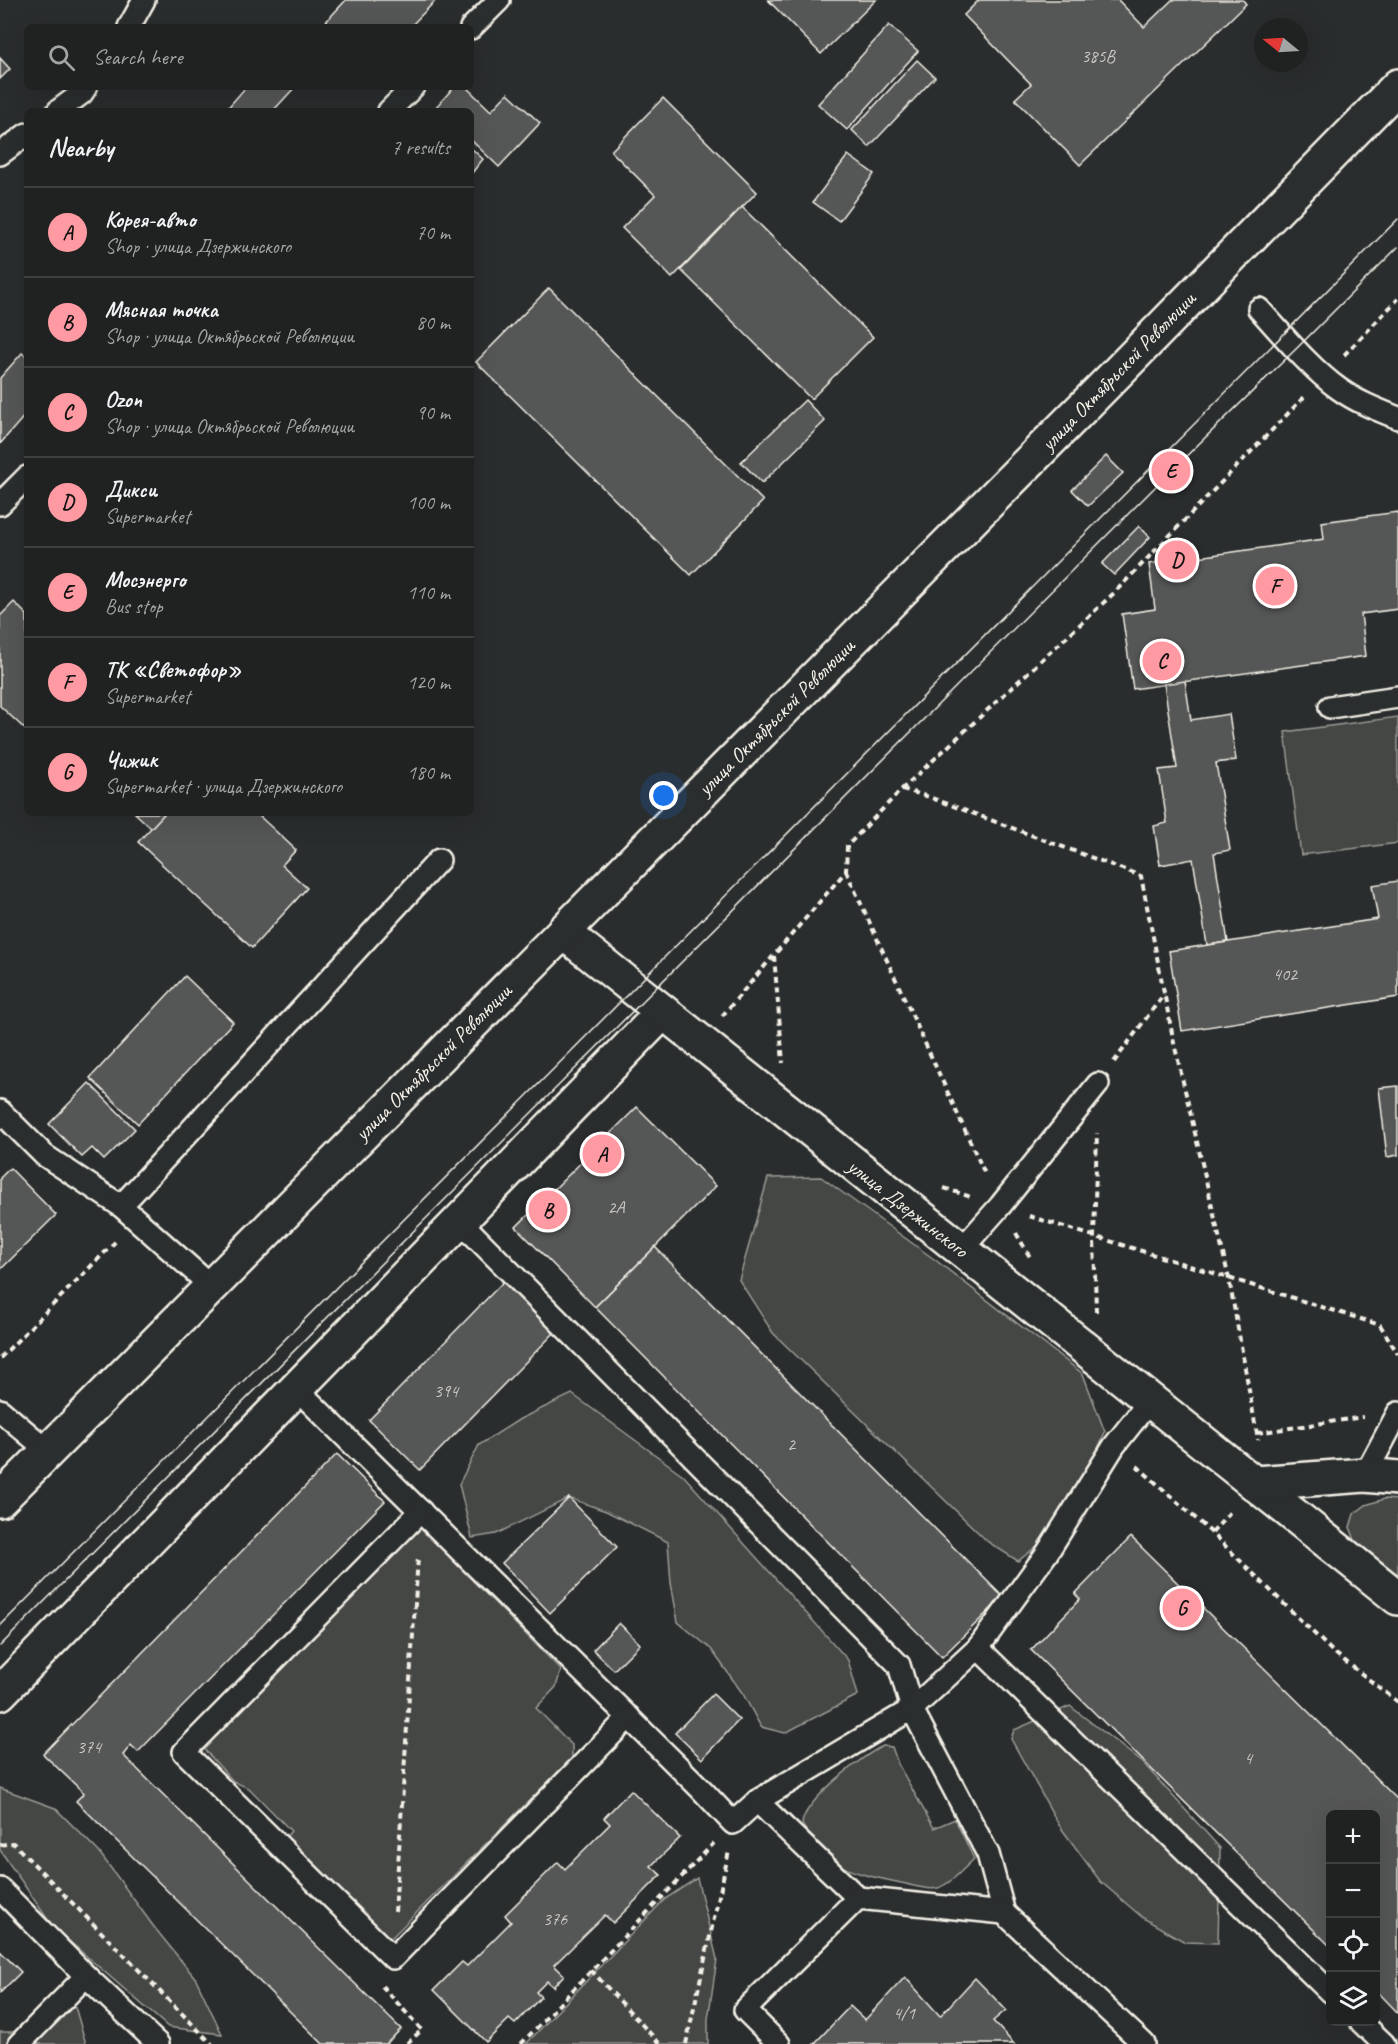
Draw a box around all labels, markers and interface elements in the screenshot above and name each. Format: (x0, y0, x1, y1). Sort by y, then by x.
north arrow (1254, 18, 1308, 72)
search box (24, 24, 474, 90)
icon: search (45, 41, 78, 74)
text: Search here (93, 43, 183, 71)
house number: 385В (1081, 45, 1117, 67)
text: Nearby (48, 131, 113, 164)
text: 7 results (391, 135, 450, 160)
text: Корея-авто (105, 206, 196, 234)
text: A (62, 220, 73, 245)
text: 70 m (416, 220, 450, 245)
text: Shop · улица Дзержинского (105, 234, 291, 259)
street label: улица Октябрьской Революции (1034, 285, 1202, 458)
text: Мясная точка (105, 296, 218, 324)
text: B (62, 310, 73, 335)
text: 80 m (416, 310, 450, 335)
text: Shop · улица Октябрьской Революции (105, 324, 354, 349)
text: Ozon (105, 386, 142, 414)
text: C (63, 400, 72, 425)
text: 90 m (416, 400, 450, 425)
text: Shop · улица Октябрьской Революции (105, 414, 354, 439)
pin: E (1152, 448, 1190, 494)
text: Дикси (105, 476, 157, 504)
text: D (62, 490, 73, 515)
text: 100 m (407, 490, 450, 515)
text: Supermarket (105, 504, 190, 529)
pin: D (1158, 538, 1196, 582)
pin: F (1256, 564, 1294, 608)
text: Мосэнерго (105, 566, 186, 594)
text: E (62, 580, 73, 605)
text: 110 m (407, 580, 450, 605)
text: Bus stop (105, 594, 163, 619)
street label: улица Октябрьской Революции (691, 632, 861, 802)
pin: C (1142, 638, 1182, 684)
text: ТК «Светофор» (105, 656, 241, 684)
text: F (63, 670, 72, 695)
text: 120 m (407, 670, 450, 695)
text: Supermarket (105, 684, 190, 709)
text: Чижик (105, 746, 157, 774)
text: G (63, 760, 72, 785)
text: 180 m (407, 760, 450, 785)
text: Supermarket · улица Дзержинского (105, 774, 342, 799)
your location (649, 781, 678, 810)
house number: 402 (1273, 963, 1299, 985)
street label: улица Октябрьской Революции (348, 977, 518, 1147)
pin: A (582, 1132, 622, 1176)
street label: улица Дзержинского (841, 1152, 975, 1264)
pin: B (528, 1188, 568, 1232)
house number: 2А (607, 1196, 626, 1218)
house number: 394 (434, 1380, 460, 1402)
house number: 2 (787, 1433, 797, 1455)
pin: G (1162, 1586, 1202, 1630)
house number: 374 (77, 1736, 103, 1758)
house number: 4 (1244, 1747, 1254, 1769)
map controls (1326, 1810, 1380, 2026)
button: + (1326, 1810, 1380, 1864)
button: − (1326, 1864, 1380, 1918)
house number: 376 (543, 1908, 568, 1930)
button: locate (1326, 1918, 1380, 1972)
button: layers (1326, 1972, 1380, 2026)
house number: 4/1 (893, 2002, 916, 2024)

